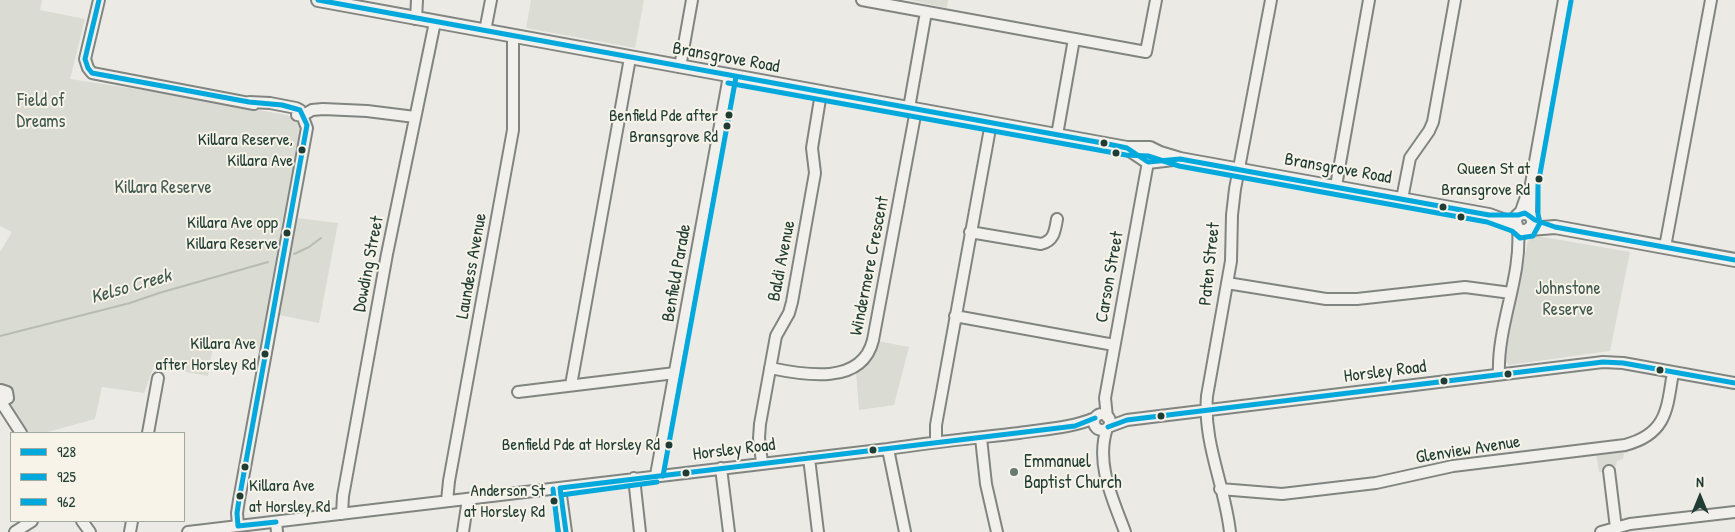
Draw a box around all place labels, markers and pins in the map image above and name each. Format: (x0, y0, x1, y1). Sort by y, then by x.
place label: Benfield Pde after Bransgrove Rd (609, 106, 718, 146)
unlabelled marker (724, 110, 734, 120)
marker: Benfield Pde after Bransgrove Rd (722, 121, 732, 131)
place label: Killara Reserve, Killara Ave (198, 130, 293, 170)
unlabelled marker (1099, 138, 1109, 148)
marker: Killara Reserve, Killara Ave (297, 145, 307, 155)
unlabelled marker (1111, 148, 1121, 158)
place label: Queen St at Bransgrove Rd (1441, 159, 1530, 199)
marker: Queen St at Bransgrove Rd (1534, 174, 1544, 184)
unlabelled marker (1438, 202, 1448, 212)
unlabelled marker (1456, 212, 1466, 222)
place label: Killara Ave opp Killara Reserve (186, 213, 278, 253)
marker: Killara Ave opp Killara Reserve (282, 228, 292, 238)
place label: Killara Ave after Horsley Rd (156, 334, 256, 374)
marker: Killara Ave after Horsley Rd (260, 349, 270, 359)
unlabelled marker (1655, 365, 1665, 375)
unlabelled marker (1503, 369, 1513, 379)
unlabelled marker (1439, 376, 1449, 386)
unlabelled marker (1156, 411, 1166, 421)
place label: Benfield Pde at Horsley Rd (502, 435, 660, 455)
marker: Benfield Pde at Horsley Rd (664, 440, 674, 450)
unlabelled marker (868, 445, 878, 455)
place label: Emmanuel Baptist Church (1024, 451, 1121, 494)
unlabelled marker (240, 462, 250, 472)
marker: Emmanuel Baptist Church (1008, 466, 1020, 478)
unlabelled marker (681, 468, 691, 478)
place label: Killara Ave at Horsley Rd (249, 476, 330, 516)
place label: Anderson St at Horsley Rd (464, 481, 545, 521)
marker: Killara Ave at Horsley Rd (235, 491, 245, 501)
marker: Anderson St at Horsley Rd (549, 496, 559, 506)

